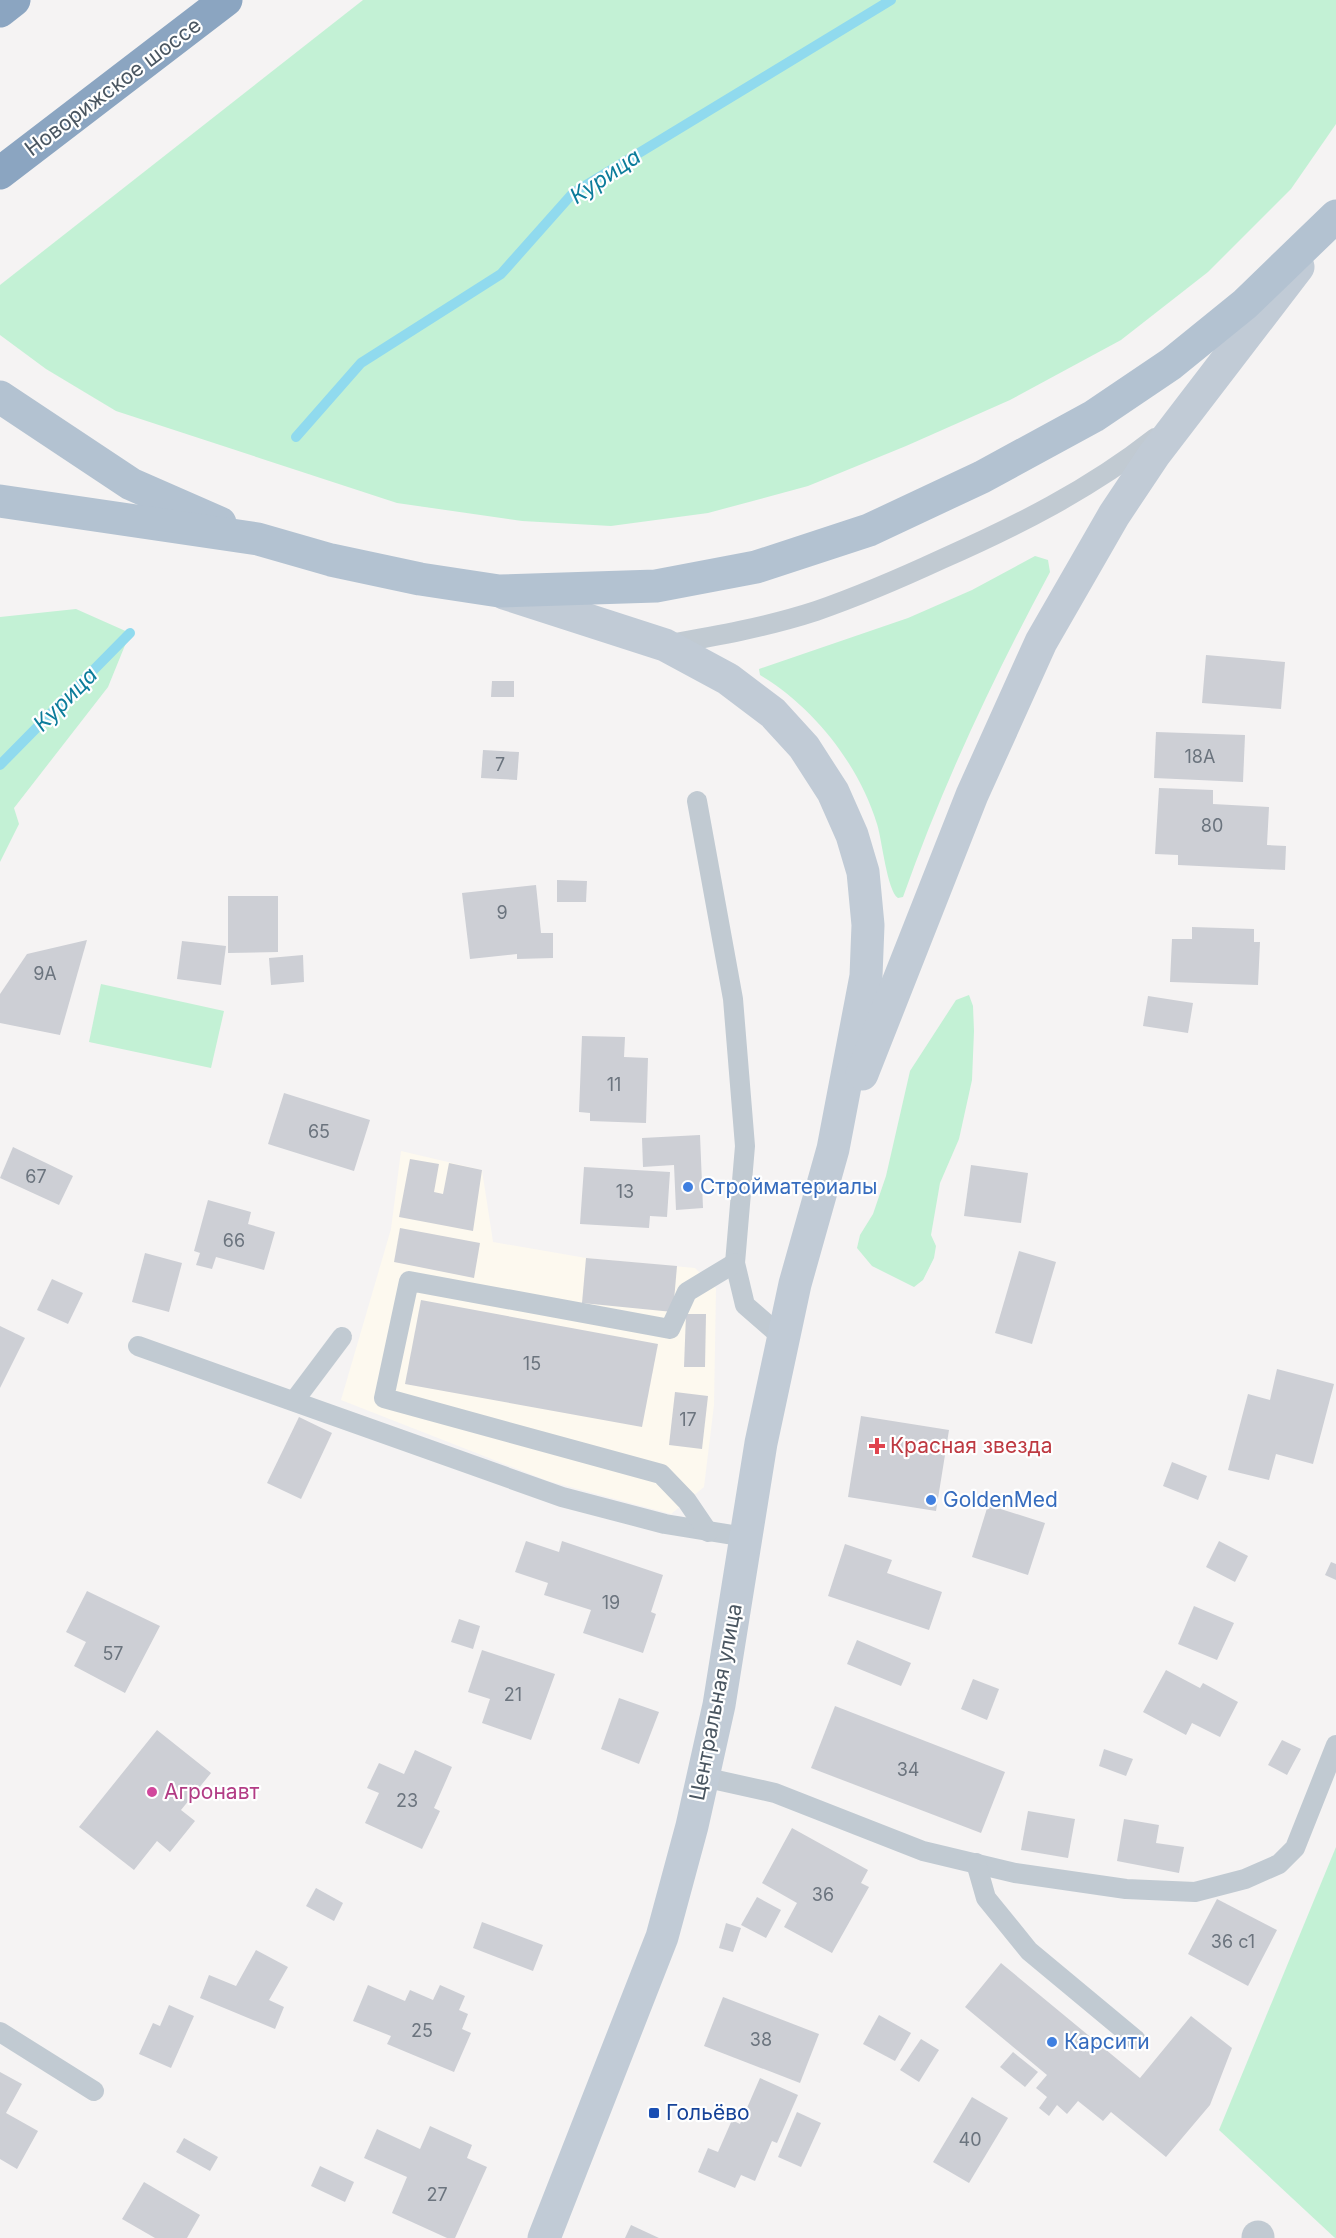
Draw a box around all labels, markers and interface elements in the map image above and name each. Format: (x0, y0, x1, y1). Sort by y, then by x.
street label: Новорижское шоссе (20, 12, 206, 161)
water label: Курица (565, 143, 645, 209)
water label: Курица (28, 662, 102, 736)
house number: 18А (1185, 746, 1215, 767)
house number: 7 (495, 754, 505, 775)
house number: 80 (1201, 815, 1223, 836)
house number: 9 (496, 902, 508, 923)
house number: 9А (33, 963, 57, 984)
house number: 11 (607, 1074, 621, 1095)
house number: 65 (308, 1121, 330, 1142)
house number: 67 (25, 1166, 47, 1187)
place label: Стройматериалы (700, 1174, 878, 1199)
marker: Стройматериалы (681, 1180, 695, 1194)
house number: 13 (616, 1181, 634, 1202)
house number: 66 (223, 1230, 245, 1251)
house number: 15 (523, 1353, 541, 1374)
house number: 17 (679, 1409, 697, 1430)
place label: Красная звезда (890, 1433, 1053, 1458)
marker: Красная звезда (868, 1437, 886, 1455)
place label: GoldenMed (943, 1487, 1058, 1512)
marker: GoldenMed (924, 1493, 938, 1507)
house number: 19 (602, 1592, 620, 1613)
street label: Центральная улица (684, 1601, 747, 1802)
house number: 57 (102, 1643, 124, 1664)
house number: 21 (504, 1684, 522, 1705)
house number: 34 (897, 1759, 919, 1780)
place label: Агронавт (164, 1779, 259, 1804)
marker: Агронавт (145, 1785, 159, 1799)
house number: 23 (396, 1790, 418, 1811)
house number: 36 (812, 1884, 834, 1905)
house number: 36 с1 (1211, 1931, 1255, 1952)
house number: 25 (411, 2020, 433, 2041)
house number: 38 (750, 2029, 772, 2050)
place label: Карсити (1064, 2029, 1150, 2054)
marker: Карсити (1045, 2035, 1059, 2049)
place label: Гольёво (666, 2100, 750, 2125)
marker: Гольёво (647, 2106, 661, 2120)
house number: 40 (959, 2129, 981, 2150)
house number: 27 (426, 2184, 448, 2205)

